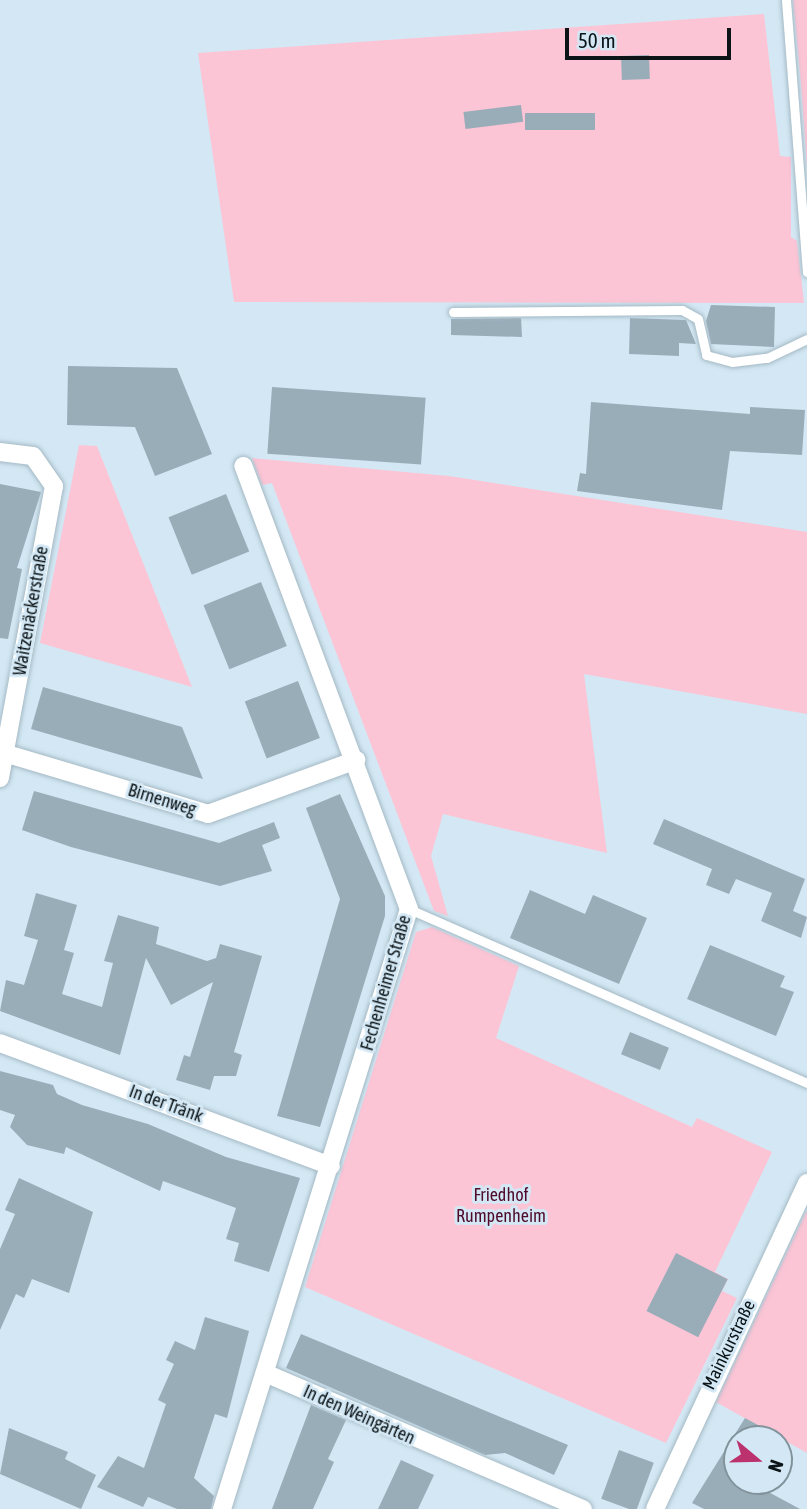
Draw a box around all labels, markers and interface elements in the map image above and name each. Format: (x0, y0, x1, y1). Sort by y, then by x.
scale bar (569, 14, 735, 58)
text: 50 m (578, 28, 616, 52)
street label: Waitzenäckerstraße (9, 545, 53, 677)
street label: Birnenweg (125, 779, 199, 821)
street label: Fechenheimer Straße (356, 913, 416, 1053)
street label: In der Tränk (126, 1081, 206, 1127)
park label: Friedhof Rumpenheim (456, 1185, 546, 1228)
street label: Mainkurstraße (698, 1297, 760, 1393)
street label: In den Weingärten (300, 1381, 418, 1449)
north arrow (723, 1425, 793, 1495)
text: N (764, 1457, 788, 1475)

